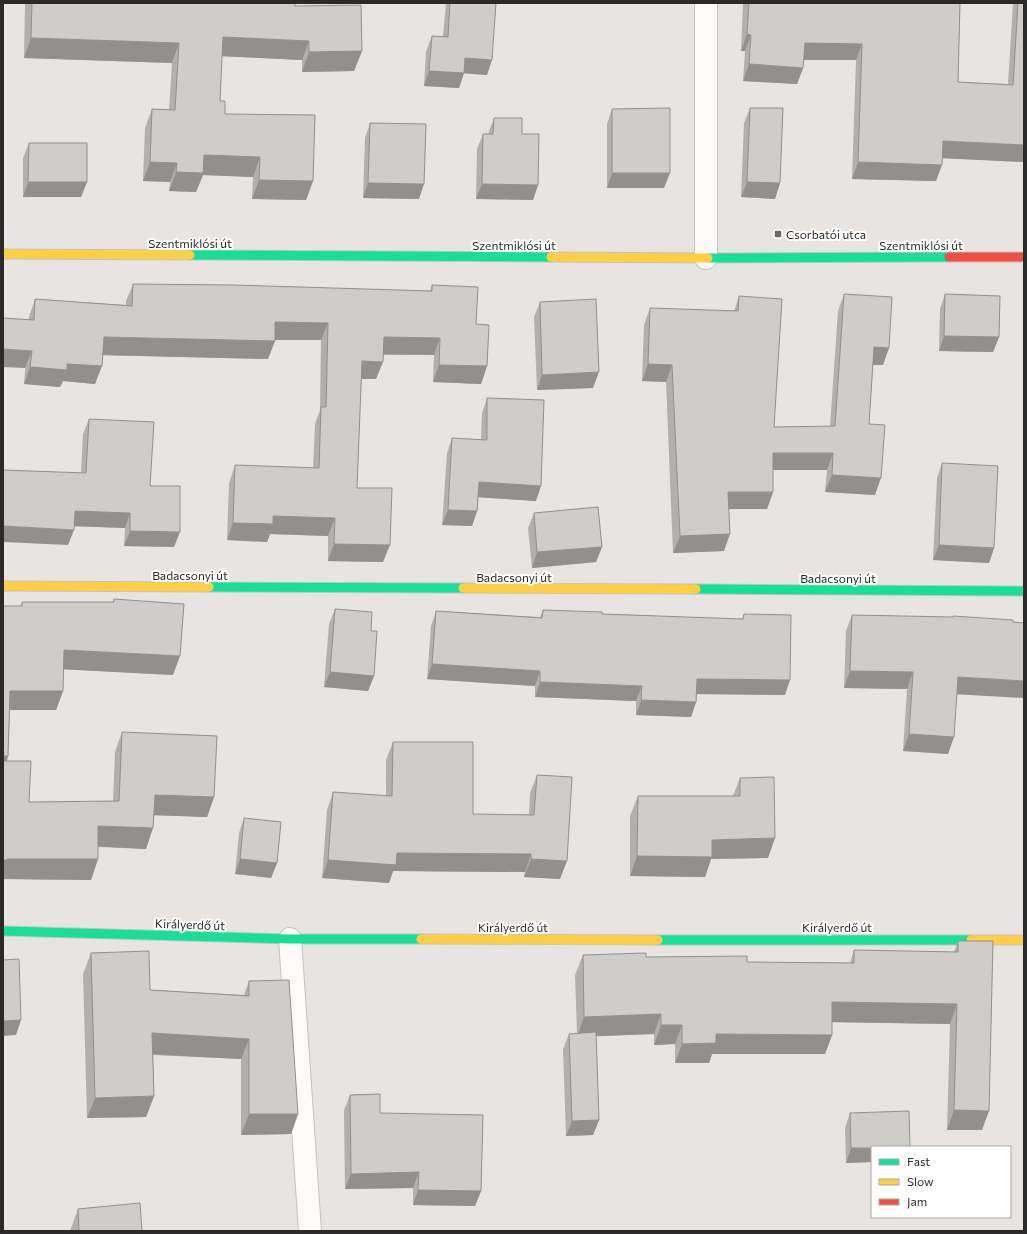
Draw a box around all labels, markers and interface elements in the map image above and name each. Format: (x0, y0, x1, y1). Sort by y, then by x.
place label: Csorbatói utca (786, 227, 866, 241)
marker: Csorbatói utca (773, 229, 783, 239)
street label: Szentmiklósi út (148, 236, 232, 250)
street label: Szentmiklósi út (472, 238, 556, 252)
street label: Szentmiklósi út (879, 238, 963, 252)
street label: Badacsonyi út (152, 568, 228, 582)
street label: Badacsonyi út (476, 570, 552, 584)
street label: Badacsonyi út (800, 571, 876, 585)
street label: Királyerdő út (155, 916, 225, 932)
street label: Királyerdő út (478, 920, 548, 934)
street label: Királyerdő út (802, 920, 872, 934)
legend (871, 1146, 1011, 1218)
text: Fast (907, 1154, 930, 1168)
text: Slow (907, 1174, 934, 1188)
text: Jam (907, 1194, 927, 1209)

